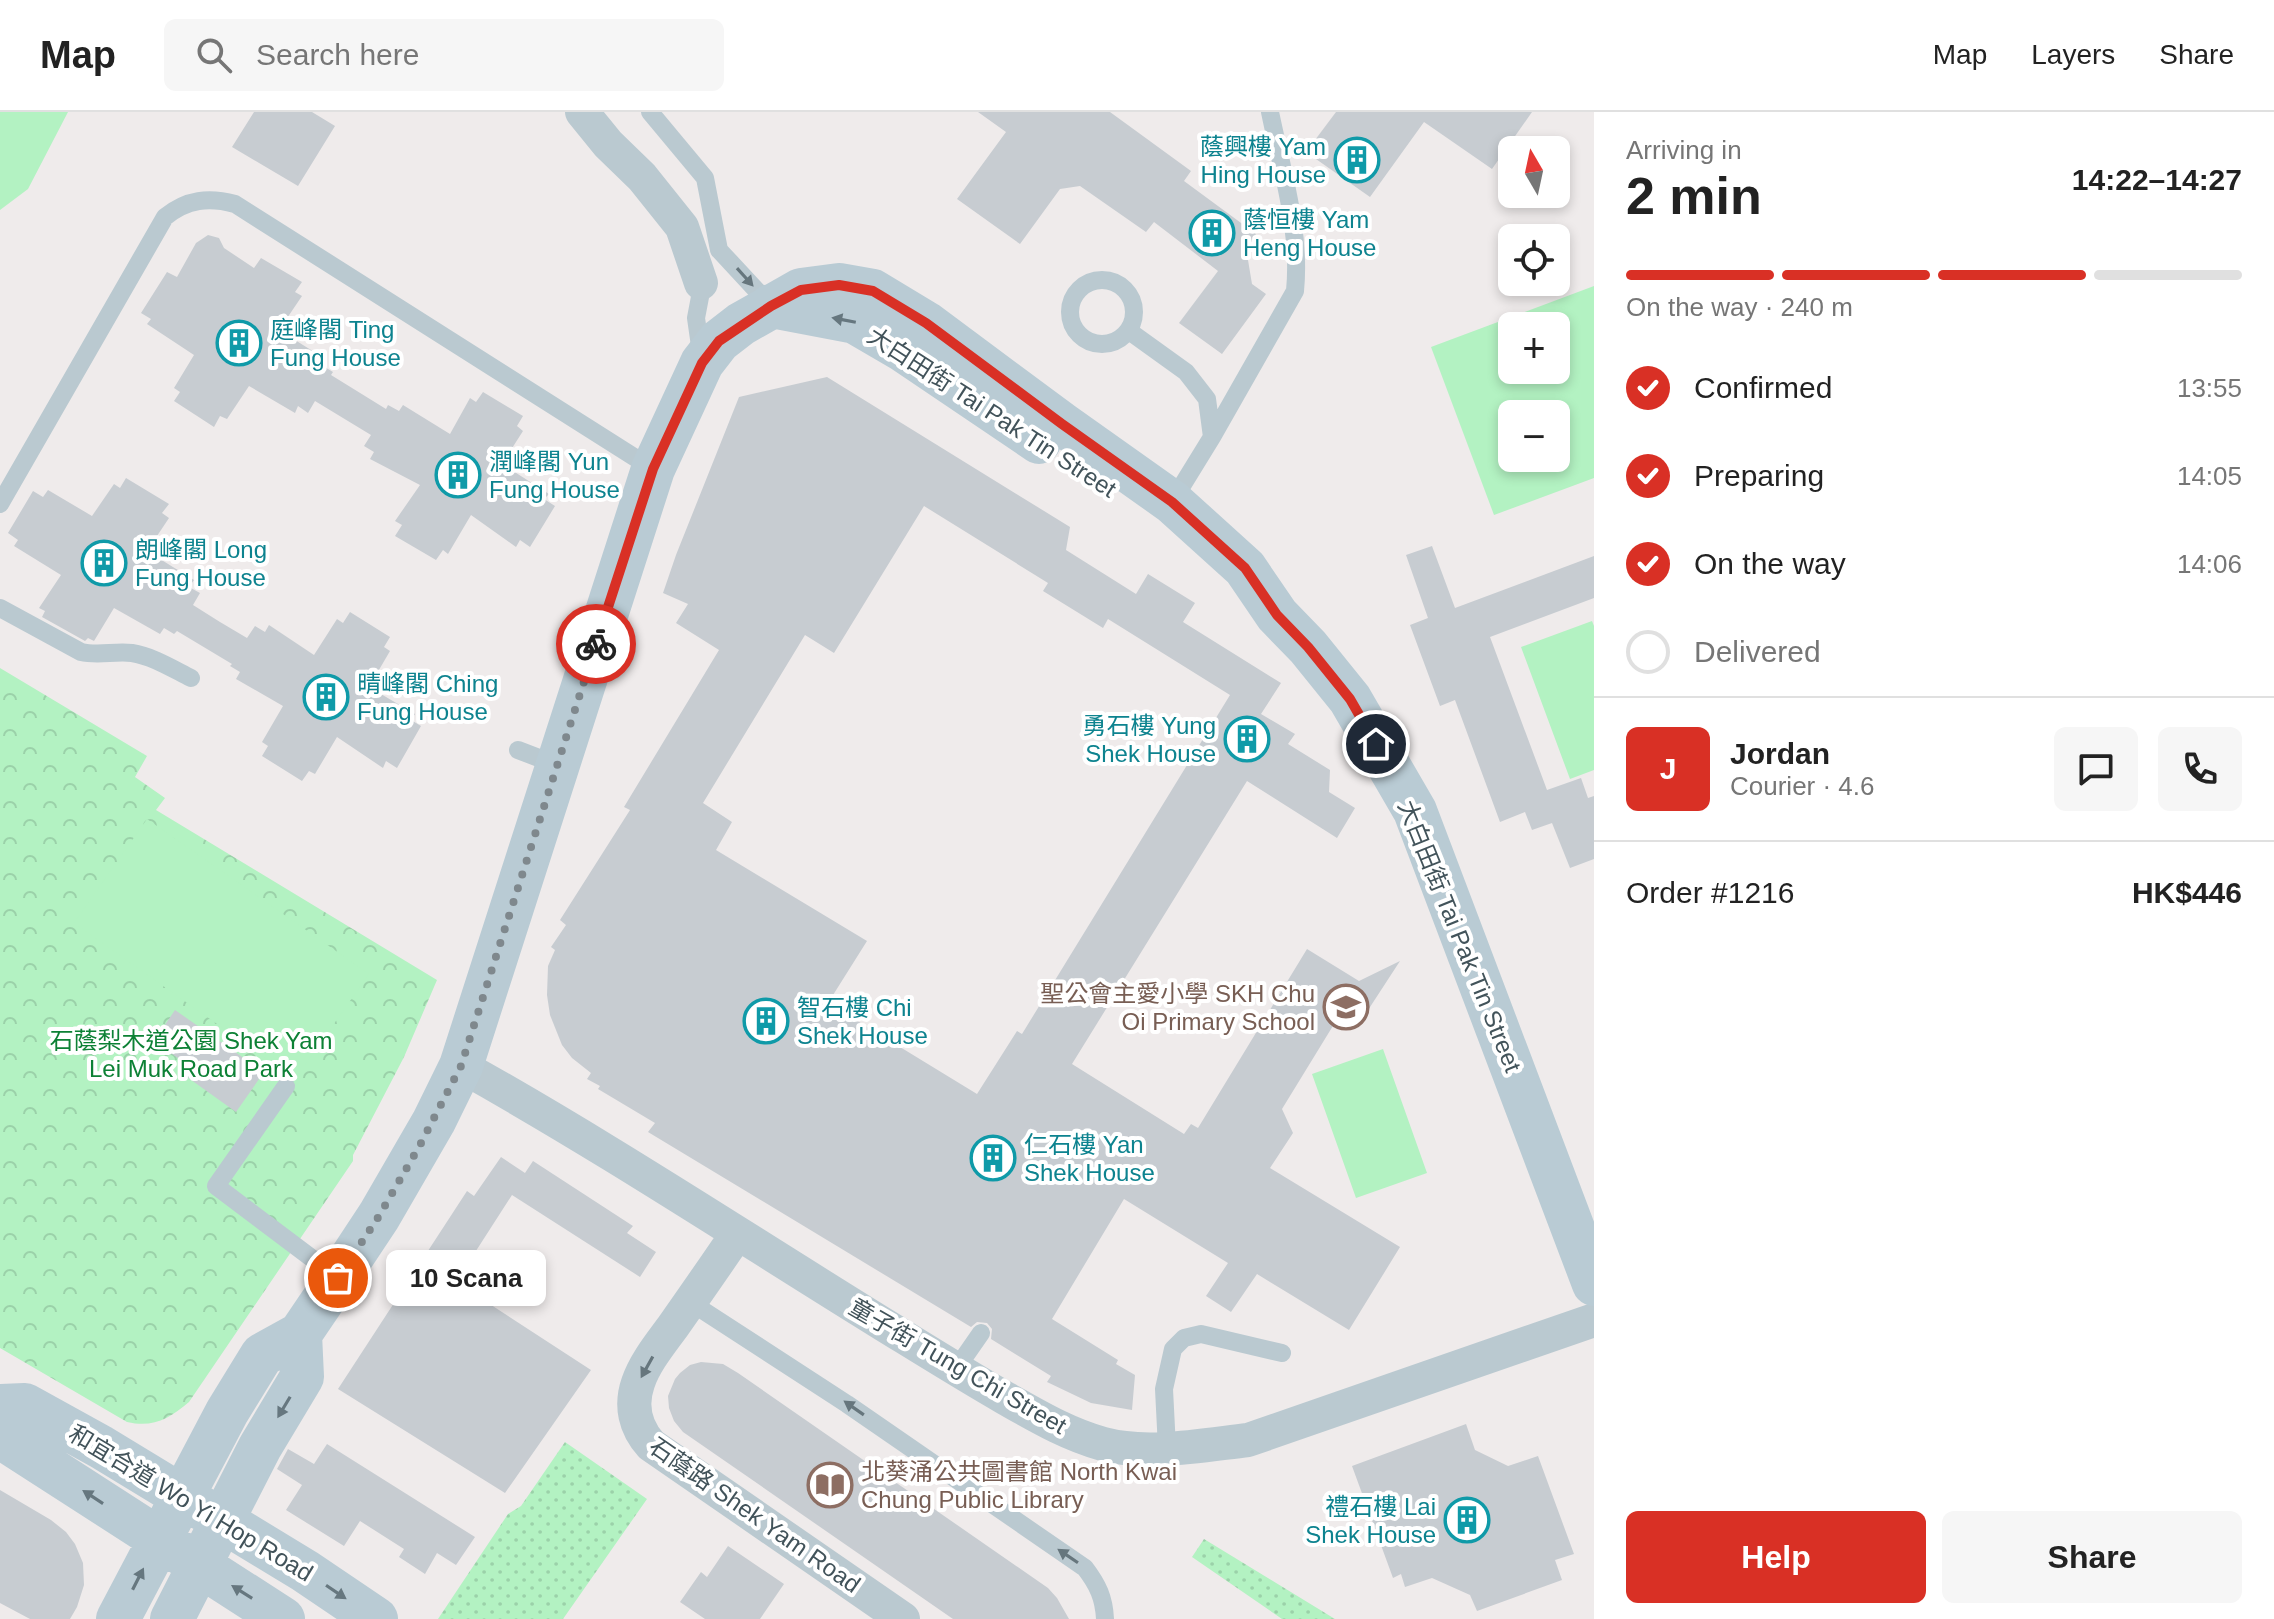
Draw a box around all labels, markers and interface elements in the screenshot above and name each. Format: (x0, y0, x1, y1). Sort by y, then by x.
search box (164, 19, 724, 91)
icon: search (192, 33, 236, 77)
text: Map (40, 34, 116, 76)
text: Search here (256, 38, 419, 71)
text: Map (1933, 39, 1987, 70)
text: Layers (2031, 39, 2115, 70)
text: Share (2159, 39, 2234, 70)
place label: 蔭興樓 Yam Hing House (1200, 133, 1326, 188)
text: Arriving in (1626, 135, 1742, 165)
building icon: 蔭興樓 Yam Hing House (1333, 136, 1381, 184)
north arrow (1498, 136, 1570, 208)
map controls (1498, 136, 1570, 472)
text: 14:22–14:27 (2072, 163, 2242, 196)
text: 2 min (1626, 167, 1762, 225)
place label: 蔭恒樓 Yam Heng House (1243, 206, 1376, 261)
building icon: 蔭恒樓 Yam Heng House (1188, 209, 1236, 257)
button: locate (1498, 224, 1570, 296)
one-way arrow (736, 268, 754, 287)
text: On the way · 240 m (1626, 292, 1853, 322)
button: + (1498, 312, 1570, 384)
one-way arrow (831, 314, 856, 326)
place label: 庭峰閣 Ting Fung House (270, 316, 401, 371)
building icon: 庭峰閣 Ting Fung House (215, 319, 263, 367)
street label: 大白田街 Tai Pak Tin Street (863, 321, 1122, 503)
icon: check (1626, 366, 1670, 410)
text: Confirmed (1694, 371, 1832, 404)
text: 13:55 (2177, 373, 2242, 403)
button: − (1498, 400, 1570, 472)
place label: 潤峰閣 Yun Fung House (489, 448, 620, 503)
building icon: 潤峰閣 Yun Fung House (434, 451, 482, 499)
icon: check (1626, 454, 1670, 498)
text: Preparing (1694, 459, 1824, 492)
text: 14:05 (2177, 461, 2242, 491)
place label: 朗峰閣 Long Fung House (135, 536, 267, 591)
building icon: 朗峰閣 Long Fung House (80, 539, 128, 587)
icon: check (1626, 542, 1670, 586)
text: On the way (1694, 547, 1846, 580)
text: 14:06 (2177, 549, 2242, 579)
courier (556, 604, 636, 684)
icon: bike (574, 622, 618, 666)
text: Delivered (1694, 635, 1821, 668)
place label: 晴峰閣 Ching Fung House (357, 670, 498, 725)
building icon: 晴峰閣 Ching Fung House (302, 673, 350, 721)
pin (1342, 710, 1410, 778)
place label: 勇石樓 Yung Shek House (1083, 712, 1216, 767)
building icon: 勇石樓 Yung Shek House (1223, 715, 1271, 763)
icon: home (1354, 722, 1398, 766)
button: chat (2054, 727, 2138, 811)
button: phone (2158, 727, 2242, 811)
text: Jordan (1730, 737, 1830, 770)
text: J (1660, 752, 1676, 785)
text: Courier · 4.6 (1730, 771, 1875, 801)
street label: 大白田街 Tai Pak Tin Street (1393, 796, 1527, 1076)
text: Order #1216 (1626, 876, 1794, 909)
text: HK$446 (2132, 876, 2242, 909)
place label: 聖公會主愛小學 SKH Chu Oi Primary School (1040, 980, 1315, 1035)
school or university icon: 聖公會主愛小學 SKH Chu Oi Primary School (1322, 983, 1370, 1031)
place label: 智石樓 Chi Shek House (797, 994, 928, 1049)
building icon: 智石樓 Chi Shek House (742, 997, 790, 1045)
park label: 石蔭梨木道公園 Shek Yam Lei Muk Road Park (49, 1027, 333, 1082)
place label: 仁石樓 Yan Shek House (1024, 1131, 1155, 1186)
building icon: 仁石樓 Yan Shek House (969, 1134, 1017, 1182)
pin (304, 1244, 372, 1312)
callout: 10 Scana (386, 1250, 546, 1306)
icon: bag (316, 1256, 360, 1300)
text: 10 Scana (410, 1263, 522, 1293)
street label: 童子街 Tung Chi Street (845, 1293, 1071, 1439)
one-way arrow (640, 1355, 653, 1378)
one-way arrow (277, 1396, 291, 1418)
one-way arrow (843, 1401, 864, 1416)
street label: 和宜合道 Wo Yi Hop Road (64, 1419, 318, 1587)
street label: 石蔭路 Shek Yam Road (644, 1432, 866, 1598)
place label: 北葵涌公共圖書館 North Kwai Chung Public Library (861, 1458, 1177, 1513)
library icon: 北葵涌公共圖書館 North Kwai Chung Public Library (806, 1461, 854, 1509)
one-way arrow (82, 1490, 104, 1504)
place label: 禮石樓 Lai Shek House (1305, 1493, 1436, 1548)
building icon: 禮石樓 Lai Shek House (1443, 1496, 1491, 1544)
button: Help (1626, 1511, 1926, 1603)
button: Share (1942, 1511, 2242, 1603)
one-way arrow (1057, 1549, 1078, 1564)
one-way arrow (131, 1567, 145, 1590)
one-way arrow (325, 1584, 346, 1599)
one-way arrow (231, 1586, 253, 1600)

